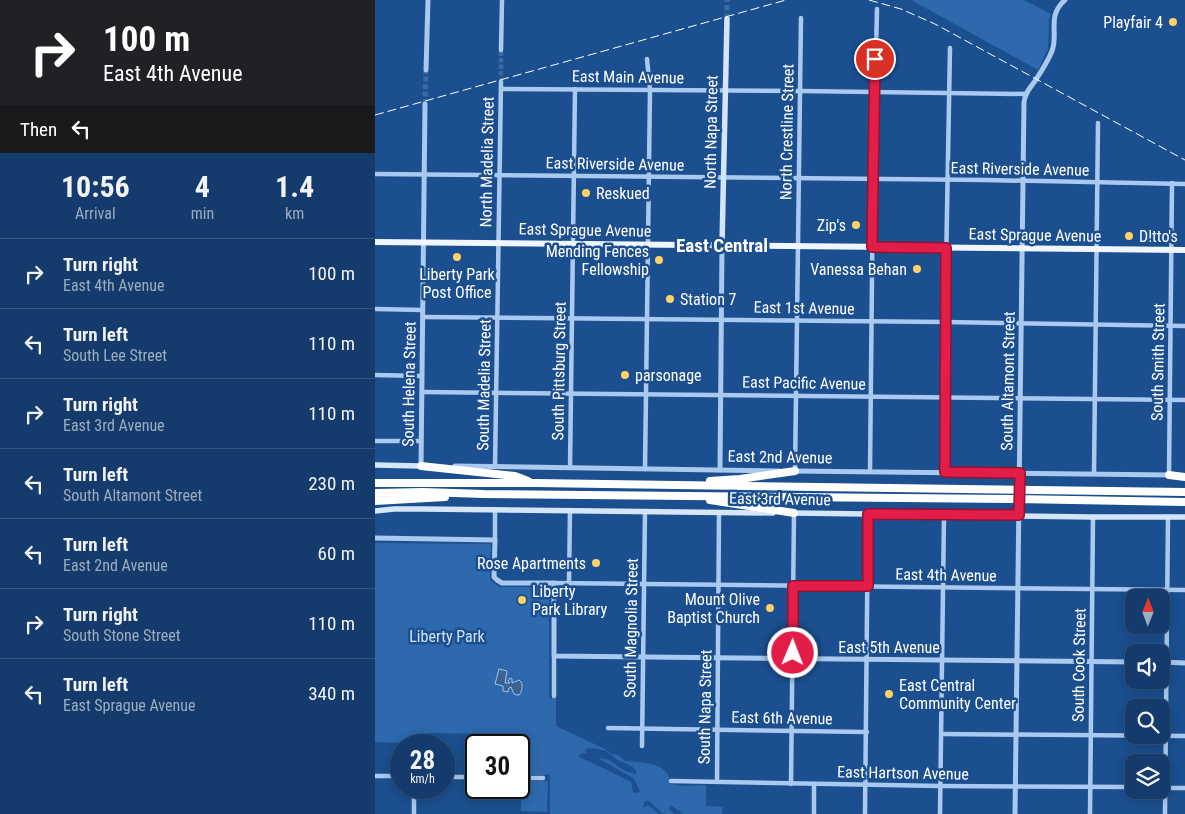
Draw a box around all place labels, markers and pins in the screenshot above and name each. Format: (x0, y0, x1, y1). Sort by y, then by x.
place label: Playfair 4 (1103, 13, 1163, 32)
marker: Playfair 4 (1167, 16, 1179, 28)
pin (854, 38, 896, 80)
place label: Reskued (596, 184, 650, 203)
marker: Reskued (580, 187, 592, 199)
place label: Zip's (817, 216, 846, 235)
marker: Zip's (850, 219, 862, 231)
place label: D!tto's (1139, 227, 1178, 246)
marker: D!tto's (1123, 230, 1135, 242)
place label: Mending Fences Fellowship (546, 242, 649, 279)
marker: Liberty Park Post Office (451, 251, 463, 263)
marker: Mending Fences Fellowship (653, 254, 665, 266)
place label: Vanessa Behan (810, 260, 907, 279)
marker: Vanessa Behan (911, 263, 923, 275)
place label: Liberty Park Post Office (419, 265, 496, 302)
place label: Station 7 (680, 290, 737, 309)
marker: Station 7 (664, 293, 676, 305)
place label: parsonage (635, 366, 702, 385)
marker: parsonage (619, 369, 631, 381)
place label: Rose Apartments (477, 554, 586, 573)
marker: Rose Apartments (590, 557, 602, 569)
place label: Liberty Park Library (532, 582, 608, 619)
place label: Mount Olive Baptist Church (667, 590, 760, 627)
marker: Liberty Park Library (516, 594, 528, 606)
marker: Mount Olive Baptist Church (764, 602, 776, 614)
place label: East Central Community Center (899, 676, 1016, 713)
marker: East Central Community Center (883, 688, 895, 700)

